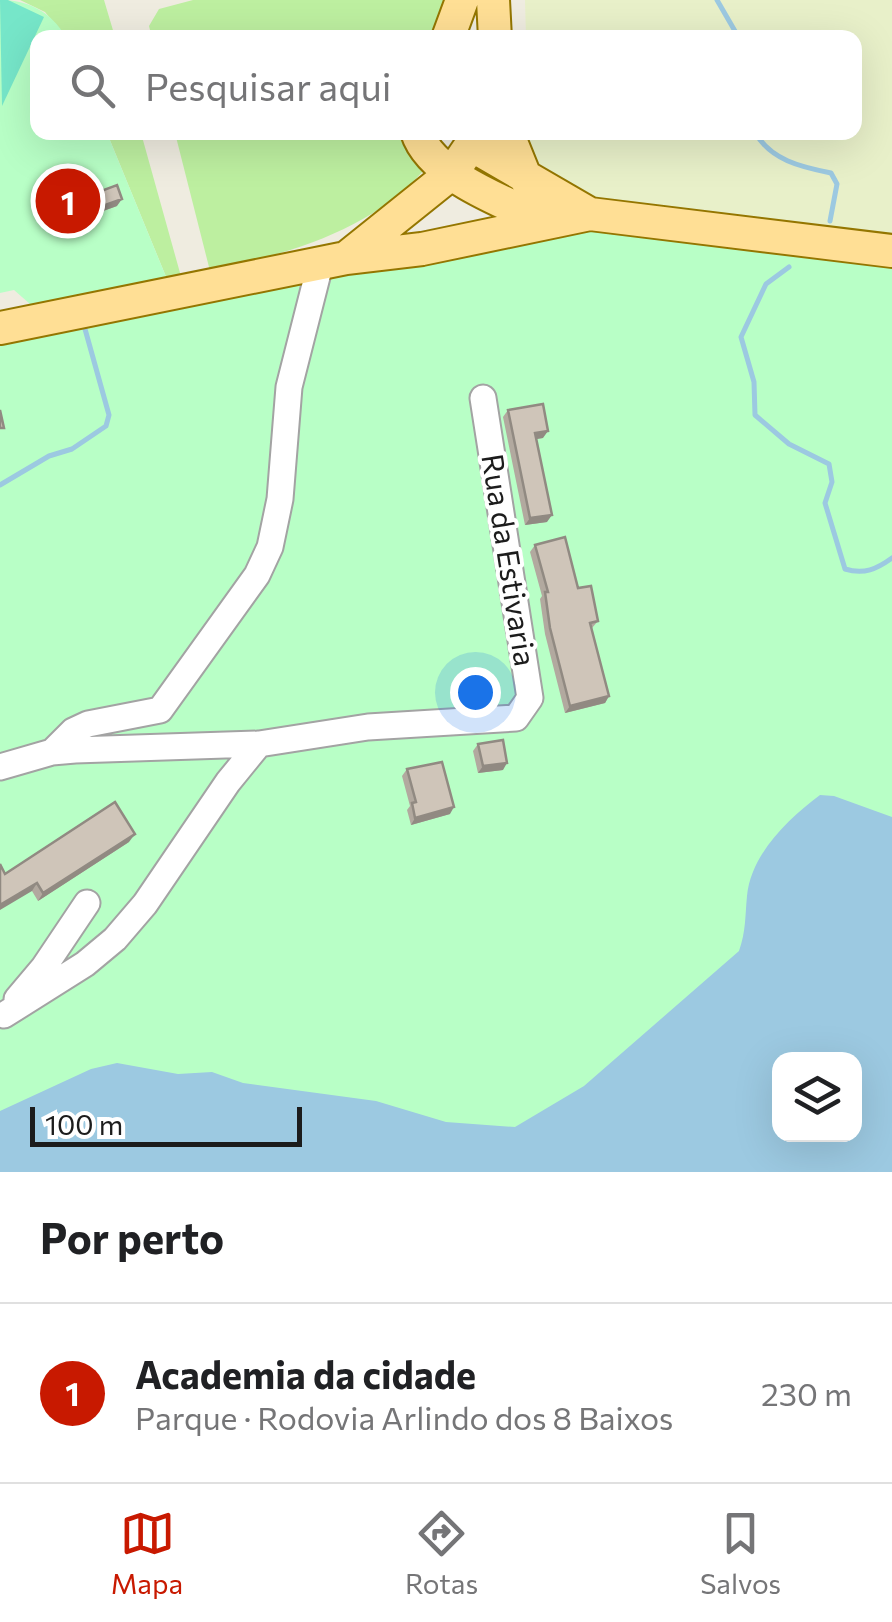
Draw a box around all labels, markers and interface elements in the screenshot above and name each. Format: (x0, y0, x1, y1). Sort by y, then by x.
search box (30, 30, 862, 140)
icon: search (65, 58, 120, 113)
text: Pesquisar aqui (145, 62, 391, 109)
pin: 1 (36, 164, 100, 238)
street label: Rua da Estivaria (475, 451, 546, 668)
your location (450, 667, 501, 718)
map controls (772, 1052, 862, 1142)
button: layers (772, 1052, 862, 1142)
scale bar (30, 1102, 302, 1146)
text: 100 m (45, 1107, 123, 1141)
text: Por perto (40, 1211, 224, 1263)
text: Academia da cidade (135, 1350, 476, 1397)
text: 1 (65, 1373, 80, 1413)
text: 230 m (761, 1373, 852, 1413)
text: Parque · Rodovia Arlindo dos 8 Baixos (135, 1397, 673, 1437)
tab: Mapa (111, 1506, 183, 1600)
tab: Rotas (405, 1506, 478, 1600)
tab: Salvos (700, 1506, 781, 1600)

